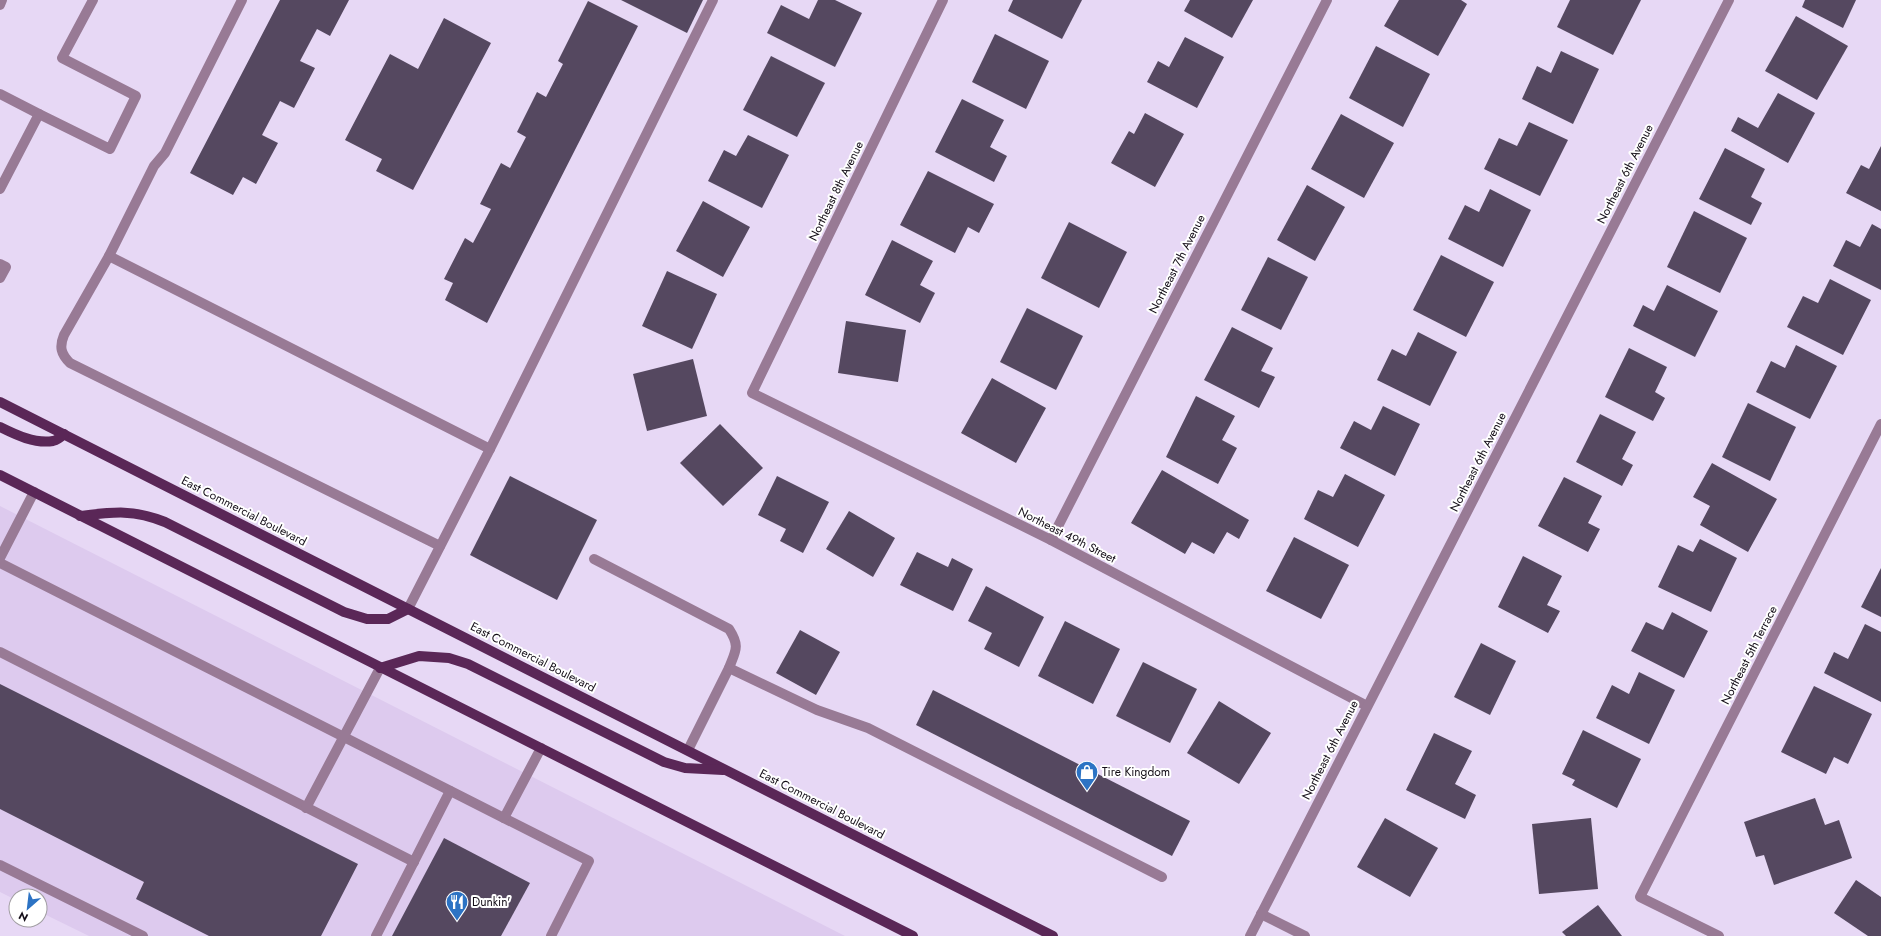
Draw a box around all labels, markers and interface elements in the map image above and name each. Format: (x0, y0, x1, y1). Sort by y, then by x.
street label: Northeast 6th Avenue (1592, 121, 1658, 227)
street label: Northeast 8th Avenue (804, 138, 868, 244)
street label: Northeast 7th Avenue (1144, 211, 1210, 317)
street label: Northeast 6th Avenue (1445, 409, 1511, 515)
street label: East Commercial Boulevard (178, 472, 310, 550)
street label: Northeast 49th Street (1015, 503, 1119, 568)
street label: Northeast 5th Terrace (1716, 603, 1782, 707)
street label: East Commercial Boulevard (467, 618, 599, 696)
street label: Northeast 6th Avenue (1297, 697, 1363, 803)
shop icon: Tire Kingdom (1074, 759, 1100, 792)
place label: Tire Kingdom (1102, 763, 1170, 781)
street label: East Commercial Boulevard (756, 765, 888, 843)
north arrow (8, 888, 48, 928)
restaurant icon: Dunkin' (444, 889, 470, 922)
place label: Dunkin' (472, 893, 511, 911)
text: N (16, 908, 31, 926)

